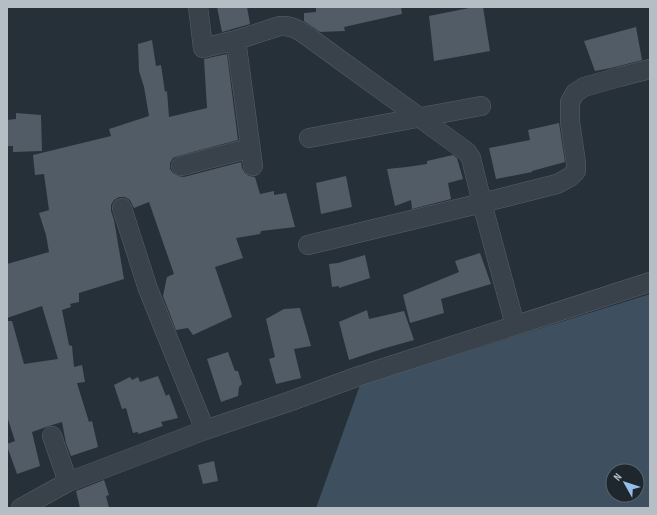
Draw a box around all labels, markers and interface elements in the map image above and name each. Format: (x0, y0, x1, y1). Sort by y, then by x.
north arrow (605, 463, 645, 503)
text: N (611, 471, 625, 483)

